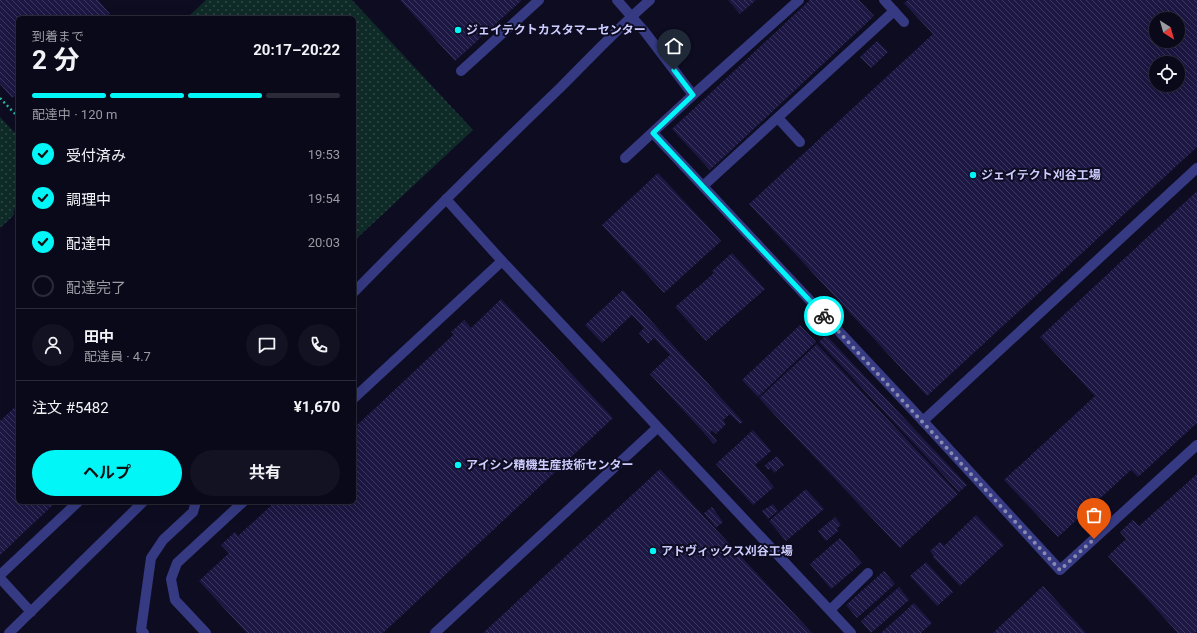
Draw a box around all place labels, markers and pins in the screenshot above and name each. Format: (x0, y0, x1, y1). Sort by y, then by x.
place label: ジェイテクトカスタマーセンター (466, 23, 646, 37)
marker: ジェイテクトカスタマーセンター (453, 25, 463, 35)
pin (657, 29, 691, 70)
place label: ジェイテクト刈谷工場 (981, 168, 1101, 182)
marker: ジェイテクト刈谷工場 (968, 170, 978, 180)
place label: アイシン精機生産技術センター (466, 458, 633, 472)
marker: アイシン精機生産技術センター (453, 460, 463, 470)
pin (1077, 498, 1111, 539)
place label: アドヴィックス刈谷工場 (661, 544, 793, 558)
marker: アドヴィックス刈谷工場 (648, 546, 658, 556)

